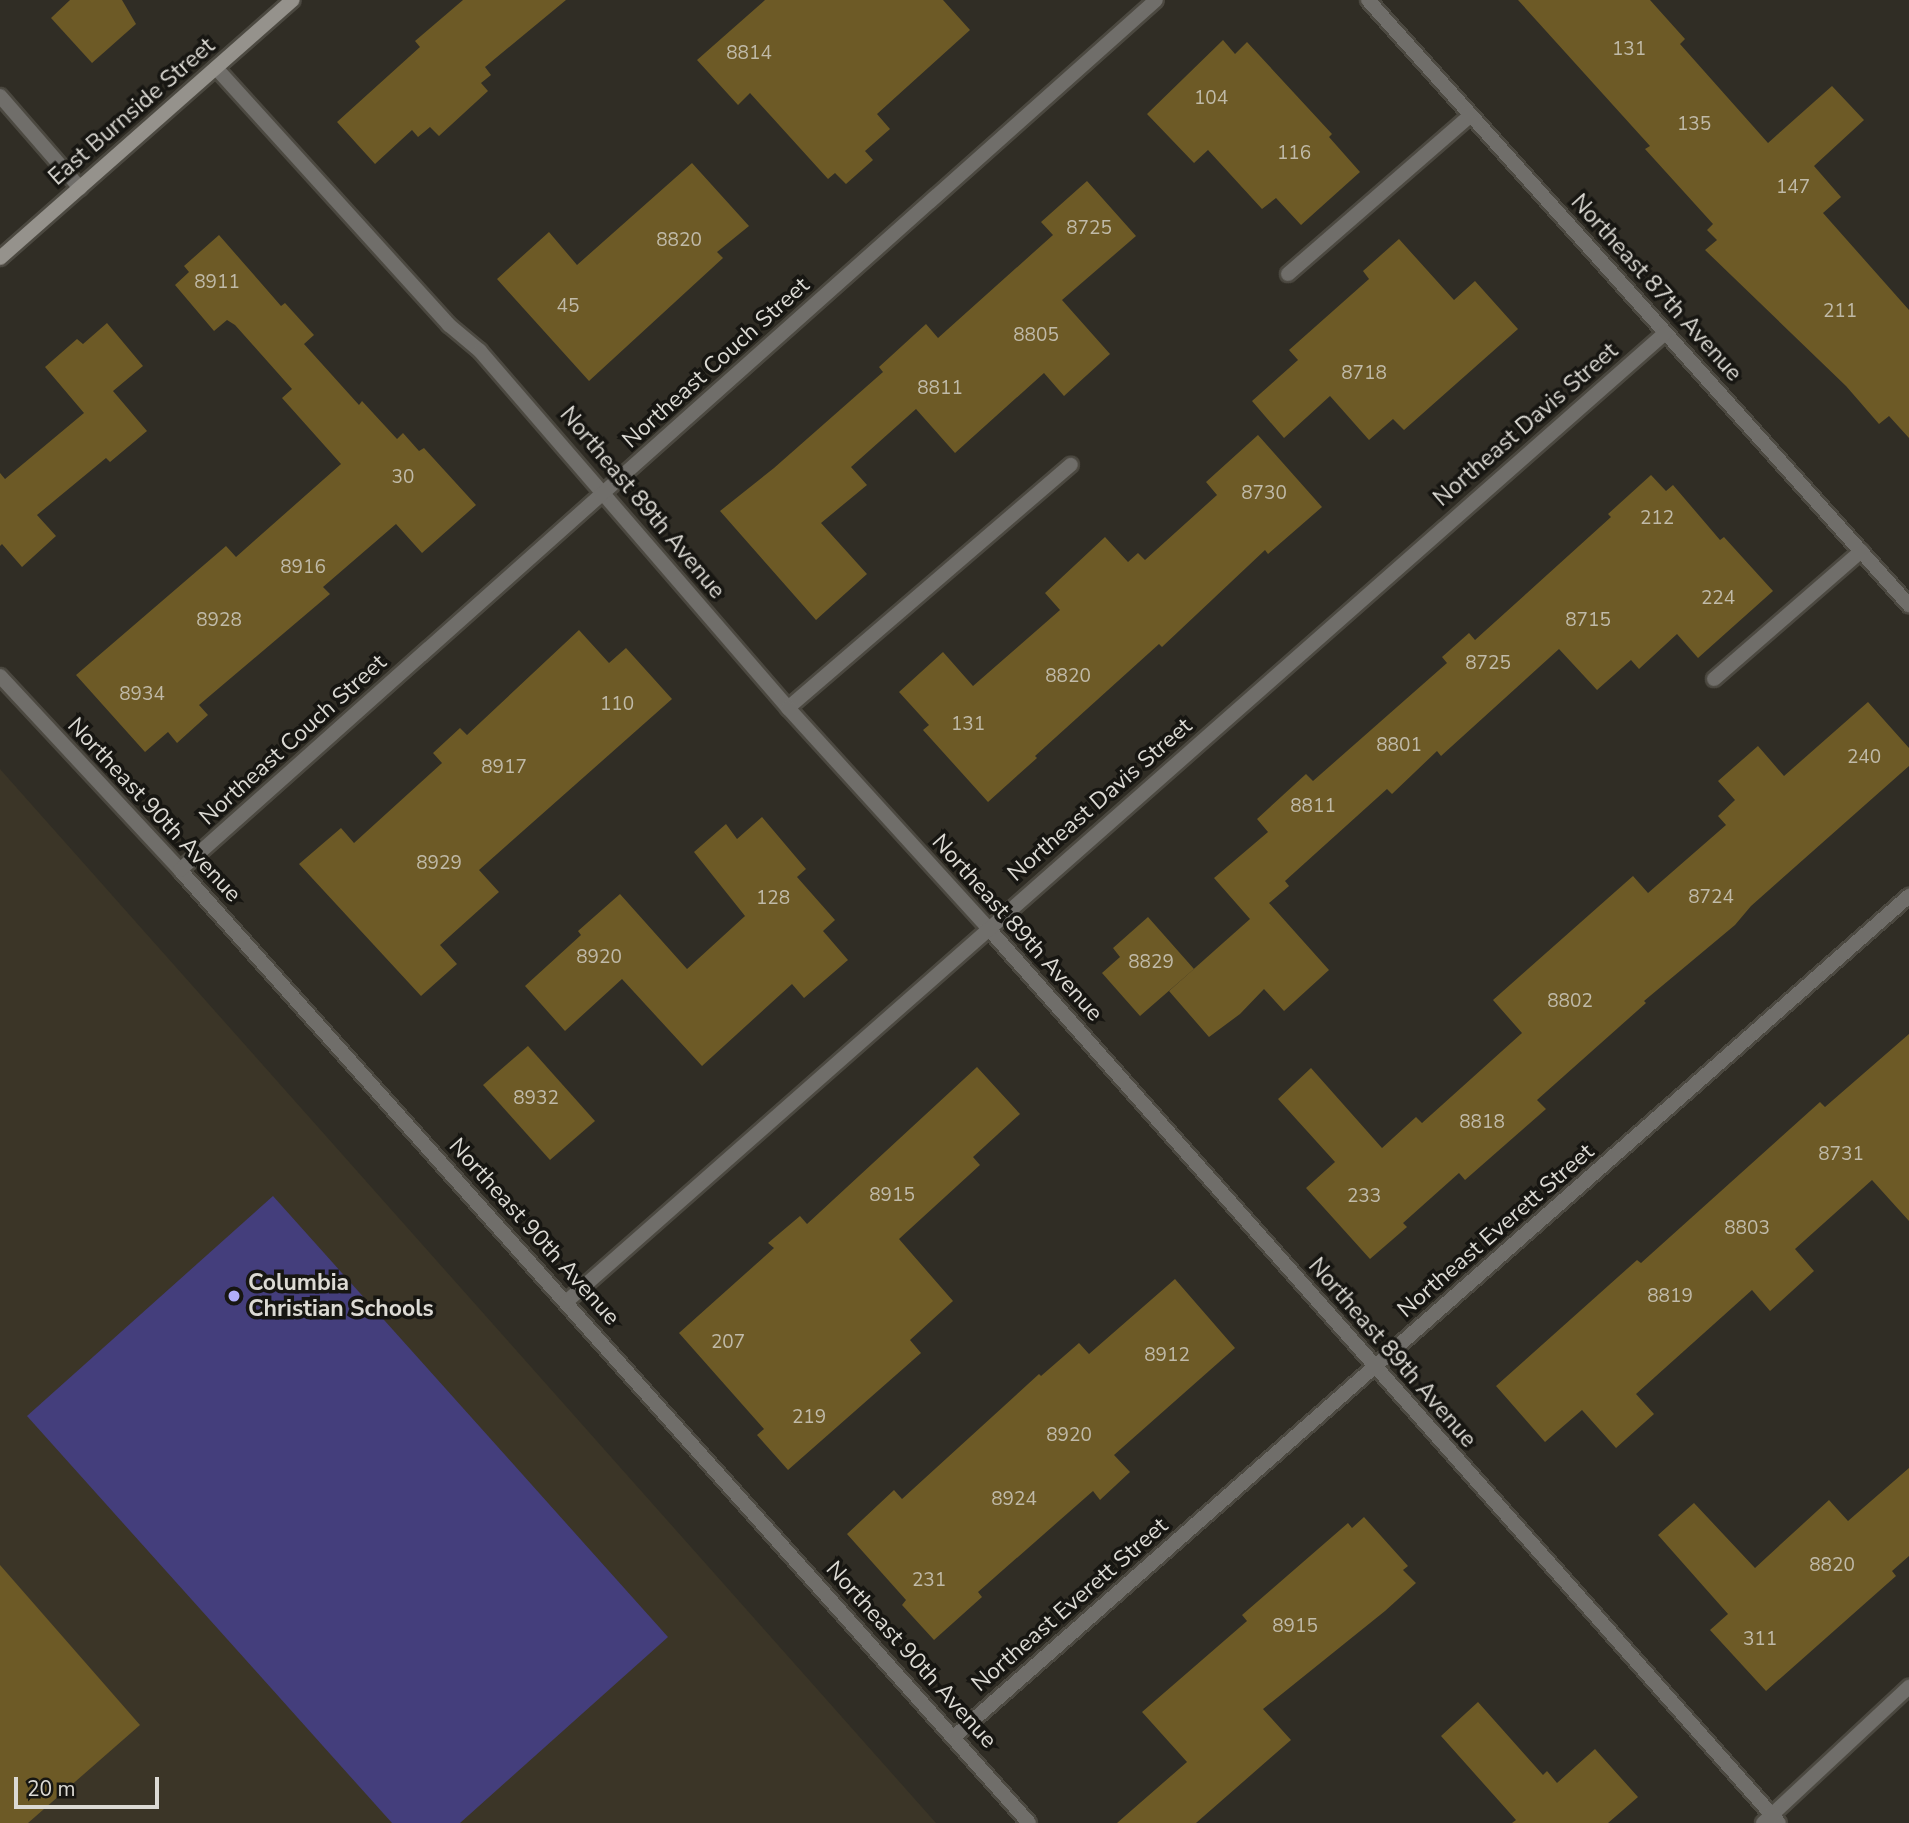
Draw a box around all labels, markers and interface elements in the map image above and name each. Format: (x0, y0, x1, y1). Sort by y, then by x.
street label: East Burnside Street (43, 32, 221, 192)
house number: 131 (1612, 39, 1646, 61)
house number: 8814 (726, 43, 772, 65)
house number: 104 (1194, 88, 1228, 110)
house number: 135 (1677, 114, 1711, 136)
house number: 116 (1277, 143, 1311, 165)
house number: 147 (1776, 177, 1810, 199)
street label: Northeast 87th Avenue (1565, 189, 1747, 387)
house number: 8725 (1066, 218, 1112, 240)
house number: 8820 (656, 230, 702, 252)
house number: 8911 (194, 272, 240, 294)
street label: Northeast Couch Street (617, 272, 815, 454)
house number: 45 (557, 296, 579, 318)
house number: 211 (1823, 301, 1857, 323)
house number: 8805 (1013, 325, 1059, 347)
street label: Northeast Davis Street (1428, 337, 1624, 513)
house number: 8718 (1341, 363, 1387, 385)
house number: 8811 (917, 378, 963, 400)
street label: Northeast 89th Avenue (554, 401, 730, 605)
house number: 30 (392, 467, 414, 489)
house number: 8730 (1241, 483, 1287, 505)
house number: 212 (1640, 508, 1674, 530)
house number: 8916 (280, 557, 326, 579)
house number: 224 (1701, 588, 1735, 610)
house number: 8928 (196, 610, 242, 632)
house number: 8715 (1565, 610, 1611, 632)
street label: Northeast Couch Street (194, 649, 392, 831)
house number: 8725 (1465, 653, 1511, 675)
house number: 8820 (1045, 666, 1091, 688)
house number: 8934 (119, 684, 165, 706)
house number: 110 (600, 694, 634, 716)
street label: Northeast 90th Avenue (61, 712, 247, 908)
street label: Northeast Davis Street (1002, 712, 1198, 888)
house number: 131 (951, 714, 985, 736)
house number: 8801 (1376, 735, 1422, 757)
house number: 240 (1847, 747, 1881, 769)
house number: 8917 (481, 757, 527, 779)
house number: 8811 (1290, 796, 1336, 818)
street label: Northeast 89th Avenue (926, 829, 1108, 1027)
house number: 8929 (416, 853, 462, 875)
house number: 8724 (1688, 887, 1734, 909)
house number: 128 (756, 888, 790, 910)
house number: 8920 (576, 947, 622, 969)
house number: 8829 (1128, 952, 1174, 974)
house number: 8802 (1547, 991, 1593, 1013)
house number: 8932 (513, 1088, 559, 1110)
house number: 8818 (1459, 1112, 1505, 1134)
street label: Northeast 90th Avenue (443, 1133, 625, 1331)
street label: Northeast Everett Street (1392, 1138, 1600, 1324)
house number: 8731 (1818, 1144, 1864, 1166)
house number: 8915 (869, 1185, 915, 1207)
house number: 233 (1347, 1186, 1381, 1208)
house number: 8803 (1724, 1218, 1770, 1240)
street label: Northeast 89th Avenue (1302, 1253, 1482, 1453)
place label: Columbia Christian Schools (248, 1269, 434, 1323)
house number: 8819 (1647, 1286, 1693, 1308)
marker: Columbia Christian Schools (226, 1288, 242, 1304)
house number: 207 (711, 1332, 745, 1354)
house number: 8912 (1144, 1345, 1190, 1367)
house number: 219 (792, 1407, 826, 1429)
house number: 8920 (1046, 1425, 1092, 1447)
house number: 8924 (991, 1489, 1037, 1511)
street label: Northeast Everett Street (966, 1512, 1174, 1698)
house number: 8820 (1809, 1555, 1855, 1577)
street label: Northeast 90th Avenue (820, 1556, 1002, 1754)
house number: 231 (912, 1570, 946, 1592)
house number: 8915 (1272, 1616, 1318, 1638)
house number: 311 (1743, 1629, 1777, 1651)
scale bar (18, 1764, 163, 1808)
text: 20 m (27, 1775, 76, 1803)

